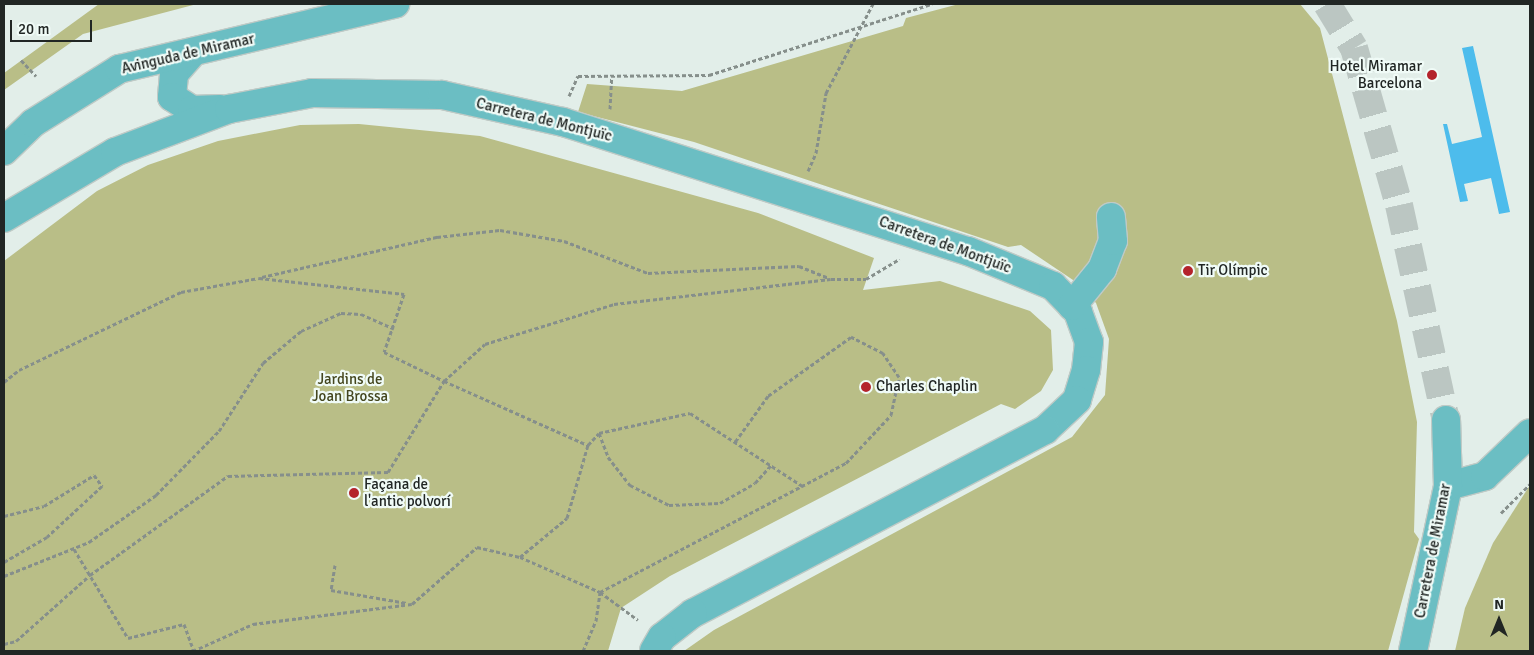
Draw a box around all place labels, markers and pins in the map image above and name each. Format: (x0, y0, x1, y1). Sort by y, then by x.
place label: Hotel Miramar Barcelona (1330, 57, 1422, 92)
marker: Hotel Miramar Barcelona (1426, 69, 1438, 81)
place label: Tir Olímpic (1198, 262, 1268, 280)
marker: Tir Olímpic (1182, 265, 1194, 277)
place label: Charles Chaplin (876, 378, 977, 396)
marker: Charles Chaplin (860, 381, 872, 393)
place label: Façana de l'antic polvorí (364, 475, 451, 510)
marker: Façana de l'antic polvorí (348, 487, 360, 499)

